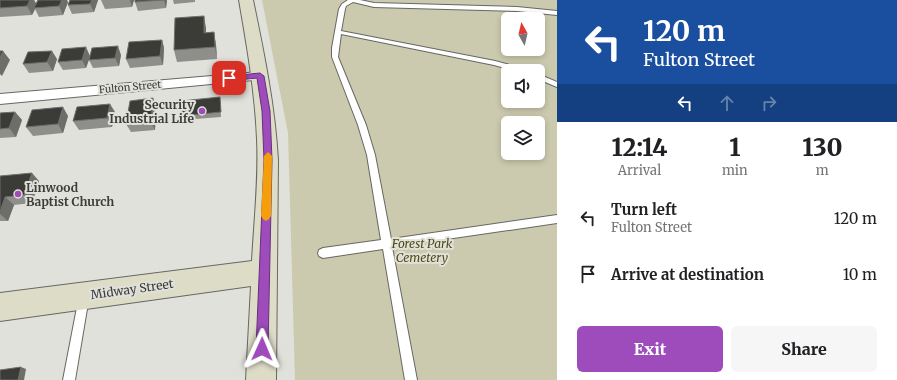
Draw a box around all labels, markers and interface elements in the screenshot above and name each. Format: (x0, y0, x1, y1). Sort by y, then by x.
north arrow (501, 12, 545, 56)
map controls (501, 12, 545, 160)
text: 120 m (643, 13, 725, 49)
icon: left (577, 16, 629, 68)
text: Fulton Street (643, 48, 755, 71)
pin (212, 61, 246, 95)
button: sound (501, 64, 545, 108)
icon: arrive (218, 67, 240, 89)
street label: Fulton Street (98, 78, 162, 96)
icon: left (674, 92, 696, 114)
icon: ahead (716, 92, 738, 114)
icon: right (758, 92, 780, 114)
place label: Security Industrial Life (109, 97, 195, 126)
marker: Security Industrial Life (197, 106, 207, 116)
button: layers (501, 116, 545, 160)
text: 12:14 (612, 132, 667, 163)
text: 1 (729, 132, 740, 163)
text: 130 (802, 132, 842, 163)
text: Arrival (618, 162, 661, 179)
text: min (722, 162, 748, 179)
text: m (816, 162, 829, 179)
place label: Linwood Baptist Church (26, 180, 114, 209)
marker: Linwood Baptist Church (13, 189, 23, 199)
text: Turn left (611, 200, 677, 219)
icon: left (577, 207, 599, 229)
text: 120 m (834, 209, 877, 228)
text: Fulton Street (611, 219, 692, 236)
park label: Forest Park Cemetery (391, 236, 453, 265)
icon: arrive (577, 263, 599, 285)
text: Arrive at destination (611, 265, 764, 284)
text: 10 m (843, 265, 877, 284)
street label: Midway Street (90, 276, 175, 302)
button: Exit (577, 326, 723, 372)
button: Share (731, 326, 877, 372)
position arrow (241, 328, 283, 370)

